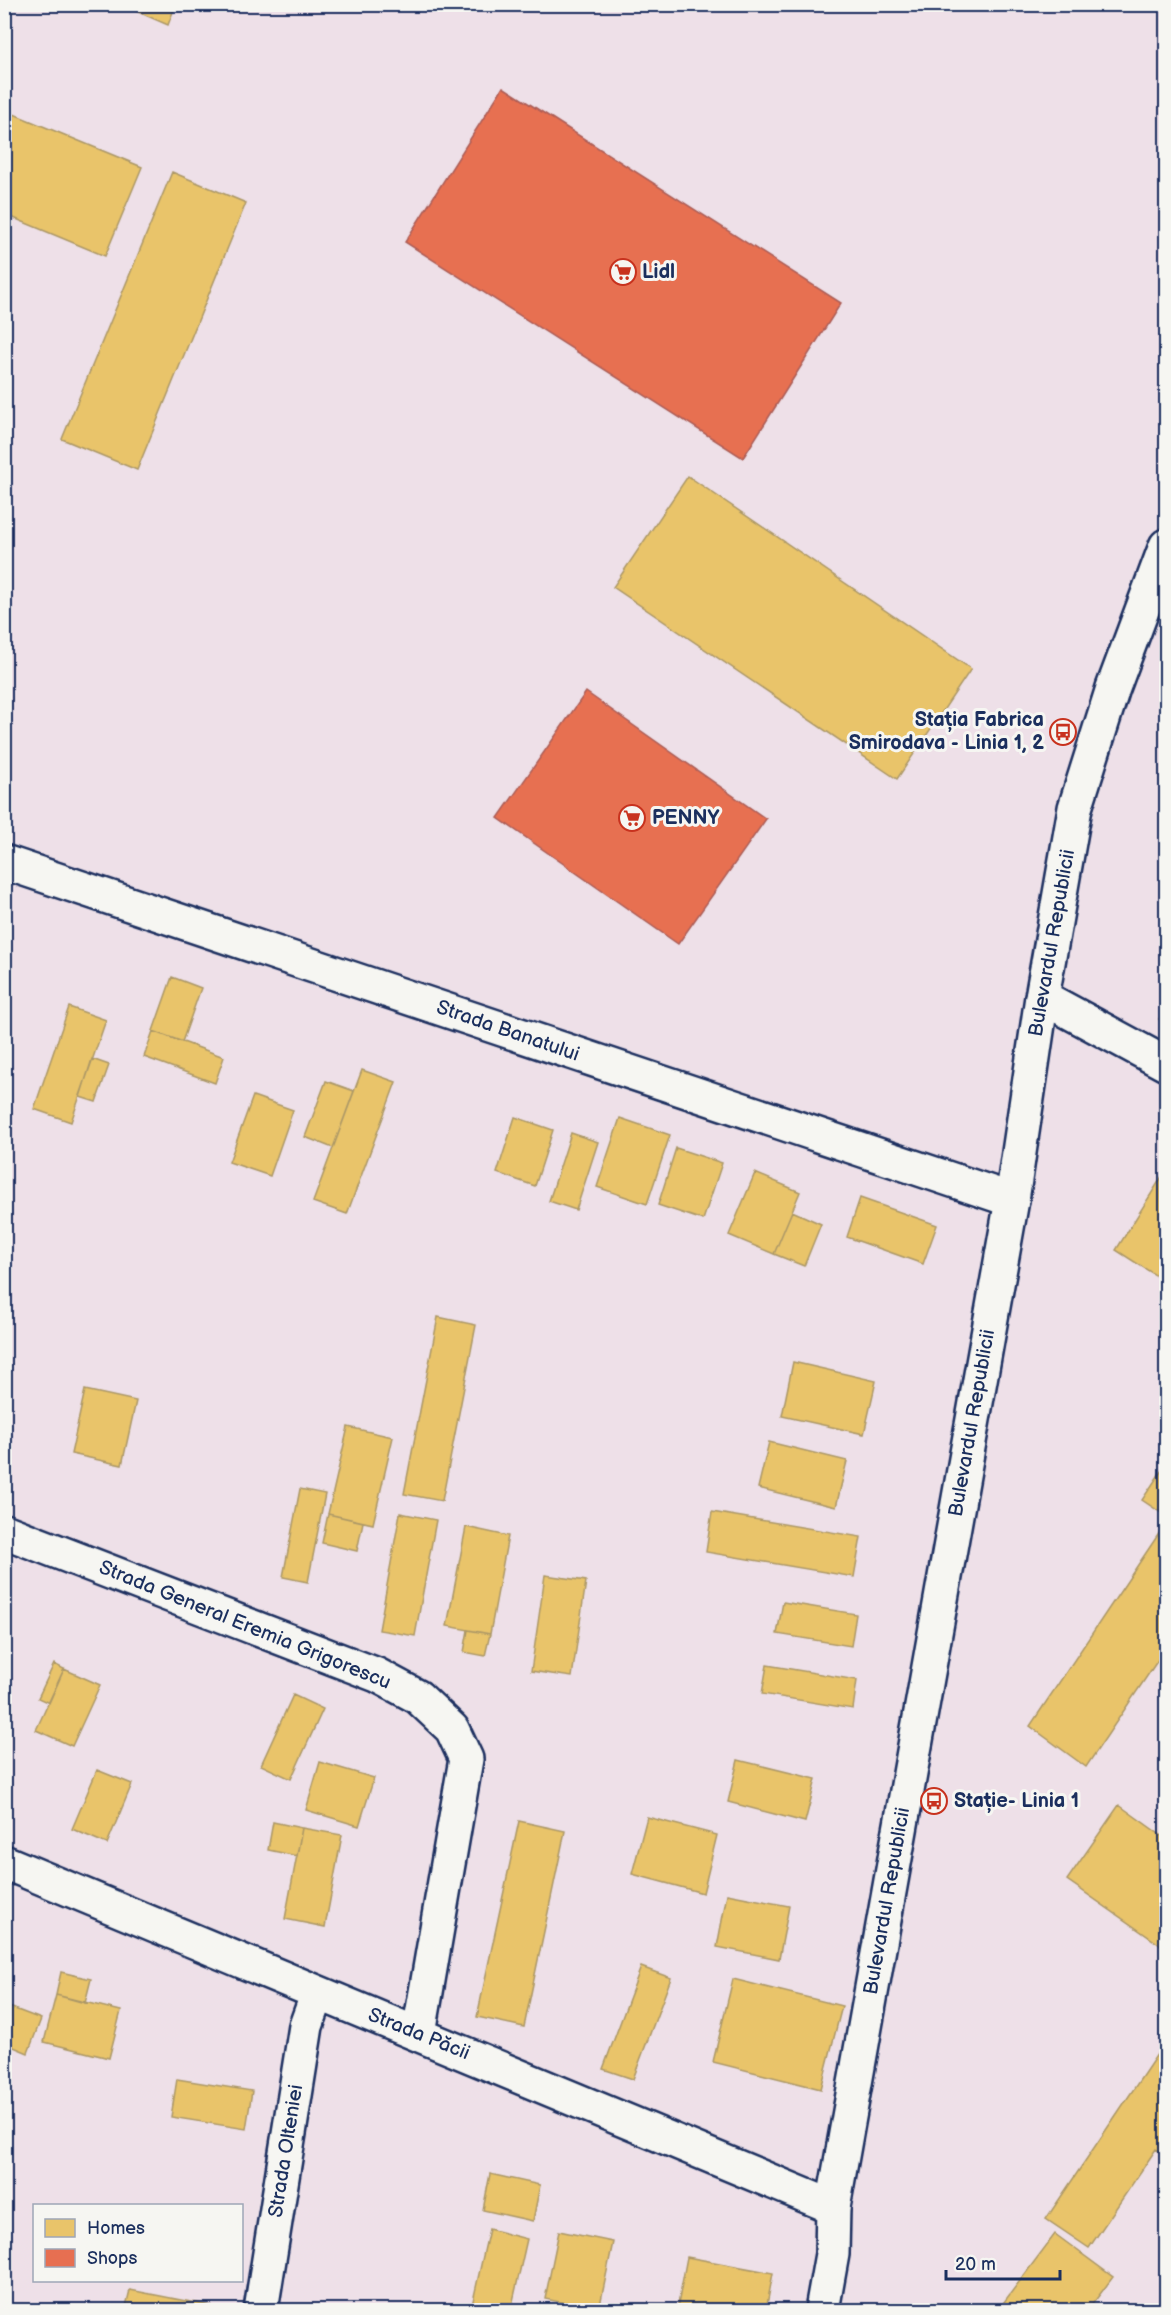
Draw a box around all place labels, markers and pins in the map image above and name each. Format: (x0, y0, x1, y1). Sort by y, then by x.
supermarket icon: Lidl (608, 257, 638, 287)
place label: Lidl (642, 260, 675, 284)
place label: Stația Fabrica Smirodava - Linia 1, 2 (849, 708, 1044, 755)
bus stop icon: Stația Fabrica Smirodava - Linia 1, 2 (1048, 717, 1078, 747)
supermarket icon: PENNY (617, 803, 647, 833)
place label: PENNY (652, 806, 720, 830)
bus stop icon: Stație- Linia 1 (919, 1786, 949, 1816)
place label: Stație- Linia 1 (954, 1789, 1079, 1813)

